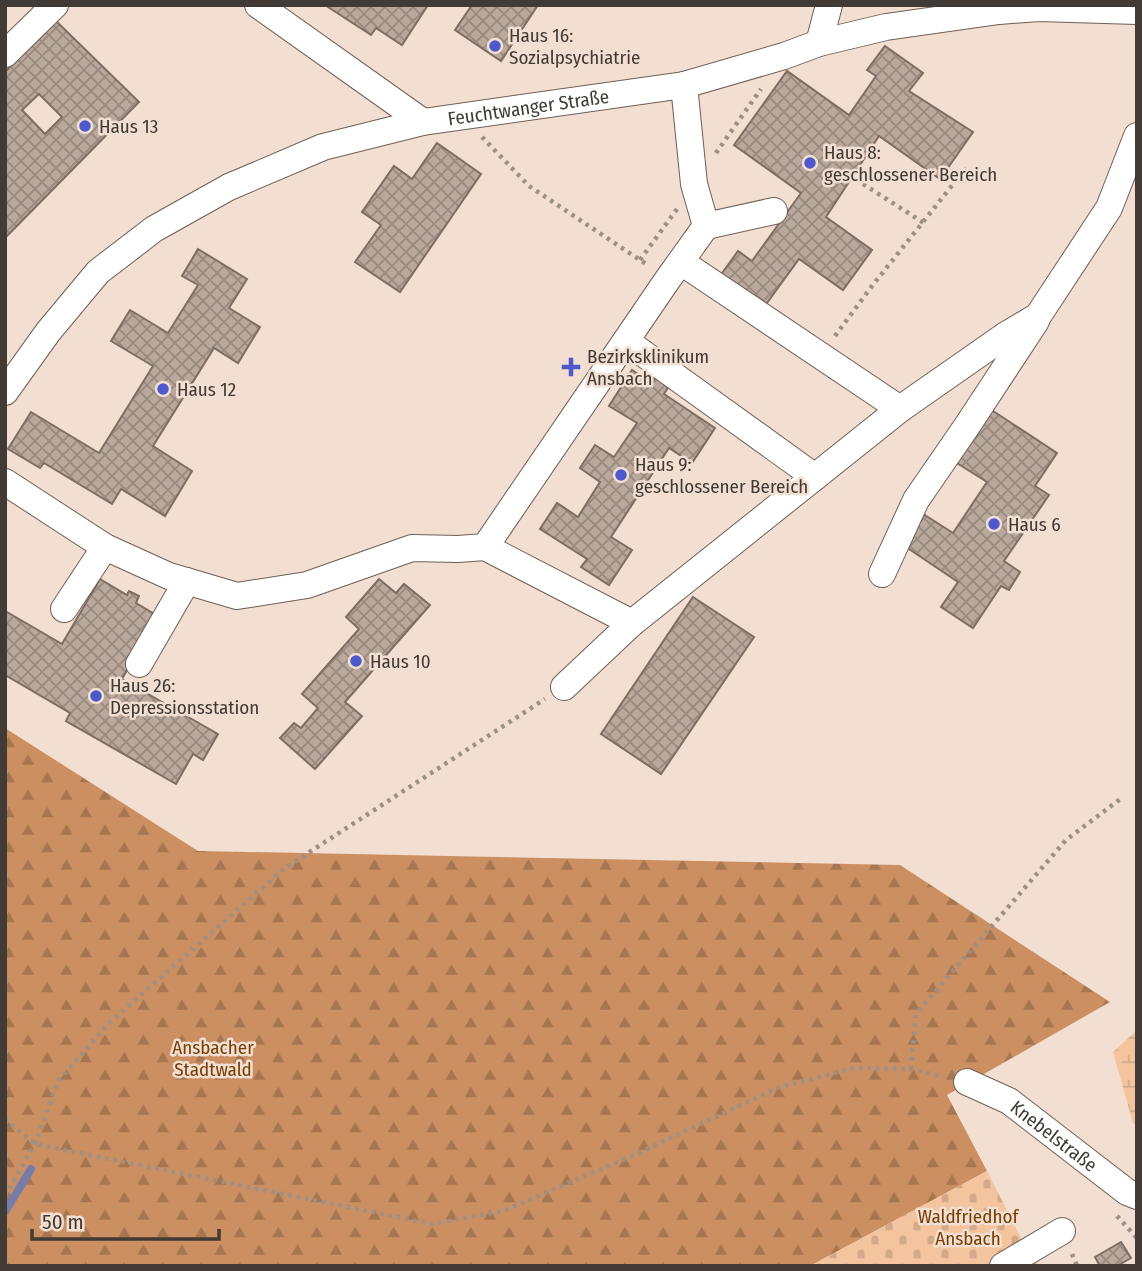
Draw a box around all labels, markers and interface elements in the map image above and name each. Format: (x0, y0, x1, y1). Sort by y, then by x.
place label: Haus 16: Sozialpsychiatrie (509, 24, 640, 69)
marker: Haus 16: Sozialpsychiatrie (487, 38, 503, 54)
street label: Feuchtwanger Straße (446, 84, 610, 130)
place label: Haus 13 (99, 115, 158, 138)
marker: Haus 13 (77, 118, 93, 134)
place label: Haus 8: geschlossener Bereich (824, 141, 997, 186)
marker: Haus 8: geschlossener Bereich (802, 155, 818, 171)
place label: Bezirksklinikum Ansbach (587, 345, 709, 390)
marker: Bezirksklinikum Ansbach (561, 357, 581, 377)
place label: Haus 12 (177, 378, 236, 401)
marker: Haus 12 (155, 381, 171, 397)
place label: Haus 9: geschlossener Bereich (635, 453, 808, 498)
marker: Haus 9: geschlossener Bereich (613, 467, 629, 483)
place label: Haus 6 (1008, 513, 1061, 536)
marker: Haus 6 (986, 516, 1002, 532)
place label: Haus 10 (370, 650, 431, 673)
marker: Haus 10 (348, 653, 364, 669)
place label: Haus 26: Depressionsstation (110, 674, 259, 719)
marker: Haus 26: Depressionsstation (88, 688, 104, 704)
park label: Ansbacher Stadtwald (172, 1036, 254, 1081)
street label: Knebelstraße (1006, 1095, 1102, 1176)
scale bar (32, 1198, 219, 1242)
park label: Waldfriedhof Ansbach (918, 1205, 1019, 1250)
text: 50 m (42, 1209, 84, 1235)

